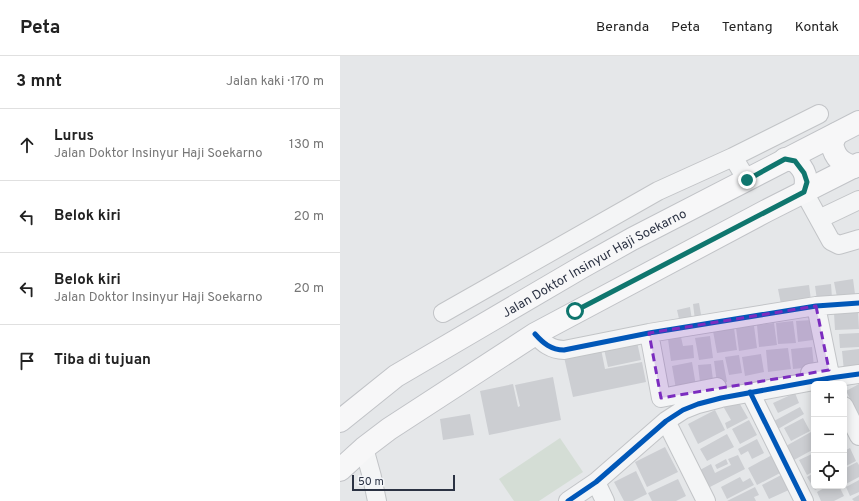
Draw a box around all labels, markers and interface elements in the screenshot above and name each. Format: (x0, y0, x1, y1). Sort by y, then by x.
text: Peta (20, 16, 60, 40)
text: Beranda (596, 19, 649, 36)
text: Peta (671, 19, 700, 36)
text: Tentang (722, 19, 773, 36)
text: Kontak (795, 19, 839, 36)
text: 3 mnt (16, 71, 62, 93)
text: Jalan kaki · 170 m (226, 74, 324, 90)
text: Lurus (54, 127, 94, 146)
icon: ahead (16, 134, 38, 156)
text: 130 m (289, 137, 324, 153)
text: Jalan Doktor Insinyur Haji Soekarno (54, 146, 263, 162)
route end (738, 171, 756, 189)
icon: left (16, 206, 38, 228)
street label: Jalan Doktor Insinyur Haji Soekarno (500, 206, 690, 322)
text: Belok kiri (54, 207, 121, 226)
text: 20 m (294, 209, 324, 225)
text: Belok kiri (54, 271, 121, 290)
icon: left (16, 278, 38, 300)
text: 20 m (294, 281, 324, 297)
text: Jalan Doktor Insinyur Haji Soekarno (54, 290, 263, 306)
route start (566, 302, 584, 320)
icon: arrive (16, 350, 38, 372)
text: Tiba di tujuan (54, 351, 151, 370)
map controls (811, 381, 847, 489)
button: + (811, 381, 847, 417)
button: − (811, 417, 847, 453)
button: locate (811, 453, 847, 489)
scale bar (352, 473, 455, 492)
text: 50 m (358, 475, 384, 489)

